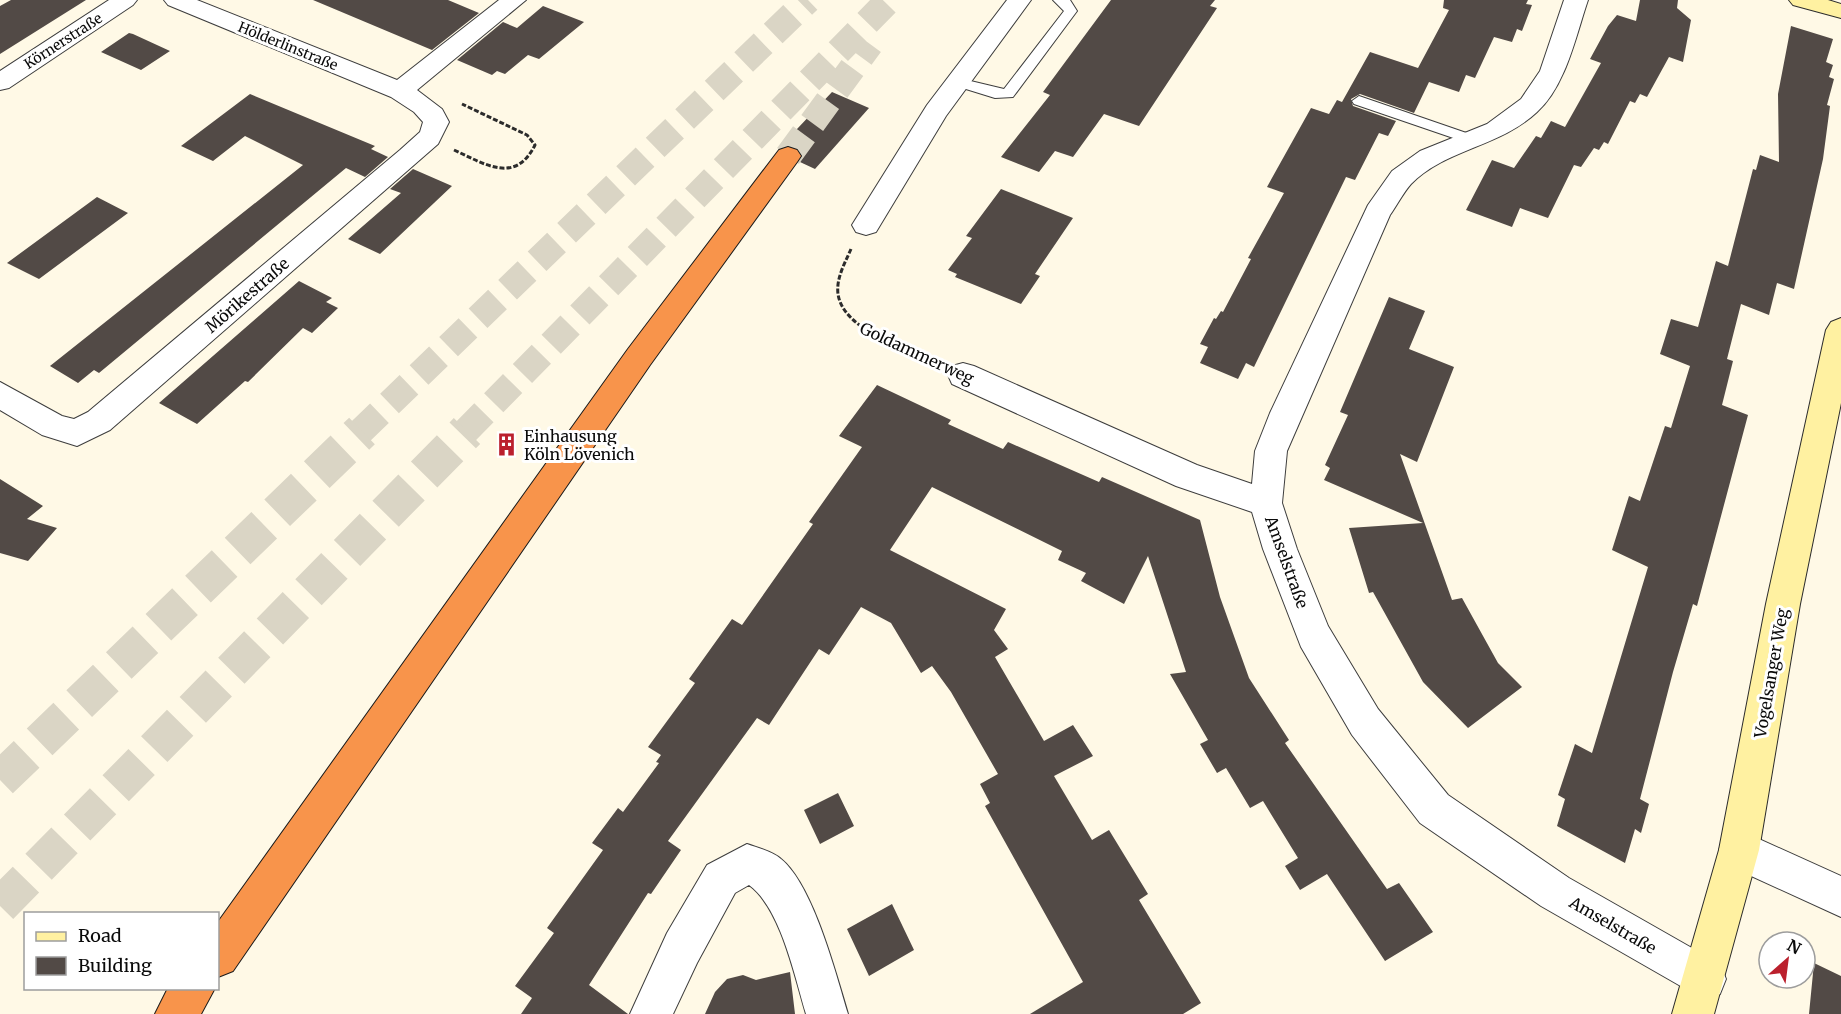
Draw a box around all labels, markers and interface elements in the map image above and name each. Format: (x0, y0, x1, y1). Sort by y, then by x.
street label: Körnerstraße (20, 9, 106, 73)
street label: Hölderlinstraße (235, 18, 341, 74)
street label: Mörikestraße (201, 253, 293, 337)
street label: Goldammerweg (857, 318, 978, 388)
place label: Einhausung Köln Lövenich (524, 426, 635, 464)
building icon: Einhausung Köln Lövenich (493, 432, 519, 458)
street label: Amselstraße (1261, 512, 1313, 611)
street label: Vogelsanger Weg (1750, 606, 1792, 740)
street label: Amselstraße (1565, 892, 1660, 958)
legend (24, 912, 219, 990)
text: Road (78, 924, 122, 947)
north arrow (1757, 930, 1817, 990)
text: N (1784, 935, 1805, 959)
text: Building (78, 954, 152, 977)

